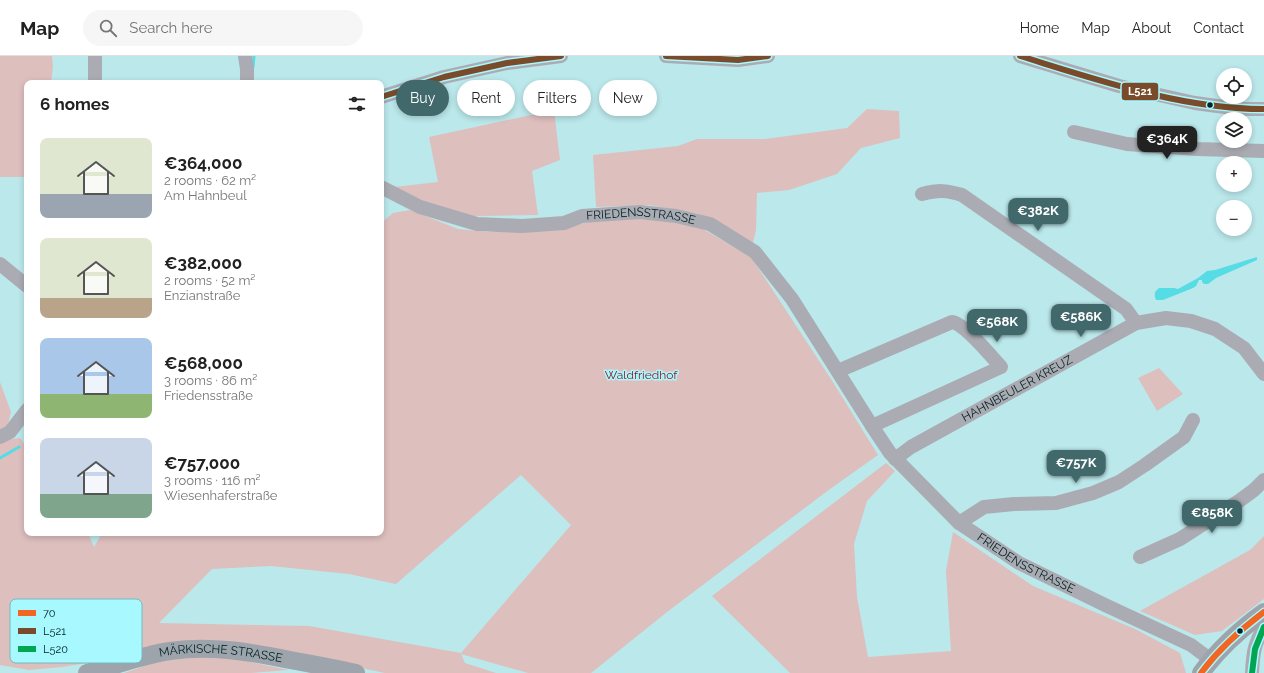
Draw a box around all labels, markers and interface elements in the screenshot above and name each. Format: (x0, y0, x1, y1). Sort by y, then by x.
search box (83, 10, 363, 46)
text: Map (20, 17, 59, 39)
icon: search (97, 17, 119, 39)
text: Search here (129, 19, 213, 37)
text: Home (1020, 20, 1059, 36)
text: Map (1081, 20, 1110, 36)
text: About (1132, 20, 1171, 36)
text: Contact (1193, 20, 1244, 36)
map controls (1216, 68, 1252, 236)
button: locate (1216, 68, 1252, 104)
chip: Buy (396, 80, 449, 116)
chip: Rent (457, 80, 515, 116)
chip: Filters (523, 80, 591, 116)
chip: New (599, 80, 657, 116)
line badge: L521 (1121, 82, 1159, 101)
text: L521 (1128, 85, 1153, 98)
icon: filters (346, 93, 368, 115)
text: 6 homes (40, 94, 109, 114)
unlabelled marker (1205, 100, 1215, 110)
button: layers (1216, 112, 1252, 148)
pin: €364K (1139, 126, 1195, 160)
text: €364K (1146, 131, 1188, 146)
text: €364,000 (164, 153, 242, 173)
icon: home (72, 154, 120, 202)
button: + (1216, 156, 1252, 192)
text: 2 rooms · 62 m² (164, 173, 256, 188)
text: Am Hahnbeul (164, 188, 247, 203)
pin: €382K (1010, 198, 1066, 232)
button: − (1216, 200, 1252, 236)
text: €382K (1017, 203, 1059, 218)
street label: FRIEDENSSTRASSE (586, 205, 697, 227)
text: €382,000 (164, 253, 242, 273)
icon: home (72, 254, 120, 302)
text: 2 rooms · 52 m² (164, 273, 255, 288)
text: Enzianstraße (164, 288, 240, 303)
pin: €586K (1053, 304, 1109, 338)
pin: €568K (969, 309, 1025, 343)
text: €586K (1060, 309, 1102, 324)
text: €568K (976, 314, 1018, 329)
street label: HAHNBEULER KREUZ (959, 352, 1075, 425)
text: €568,000 (164, 353, 243, 373)
icon: home (72, 354, 120, 402)
park label: Waldfriedhof (605, 368, 678, 382)
text: 3 rooms · 86 m² (164, 373, 257, 388)
text: Friedensstraße (164, 388, 253, 403)
pin: €757K (1048, 450, 1104, 484)
text: €757,000 (164, 453, 240, 473)
icon: home (72, 454, 120, 502)
text: €757K (1056, 455, 1096, 470)
text: 3 rooms · 116 m² (164, 473, 261, 488)
text: Wiesenhaferstraße (164, 488, 278, 503)
pin: €858K (1184, 500, 1240, 534)
text: €858K (1191, 505, 1233, 520)
street label: FRIEDENSSTRASSE (974, 530, 1077, 596)
legend (10, 599, 142, 663)
text: 70 (43, 607, 56, 620)
text: L521 (43, 625, 66, 638)
unlabelled marker (1235, 626, 1245, 636)
street label: MÄRKISCHE STRASSE (158, 642, 284, 665)
text: L520 (43, 643, 68, 656)

